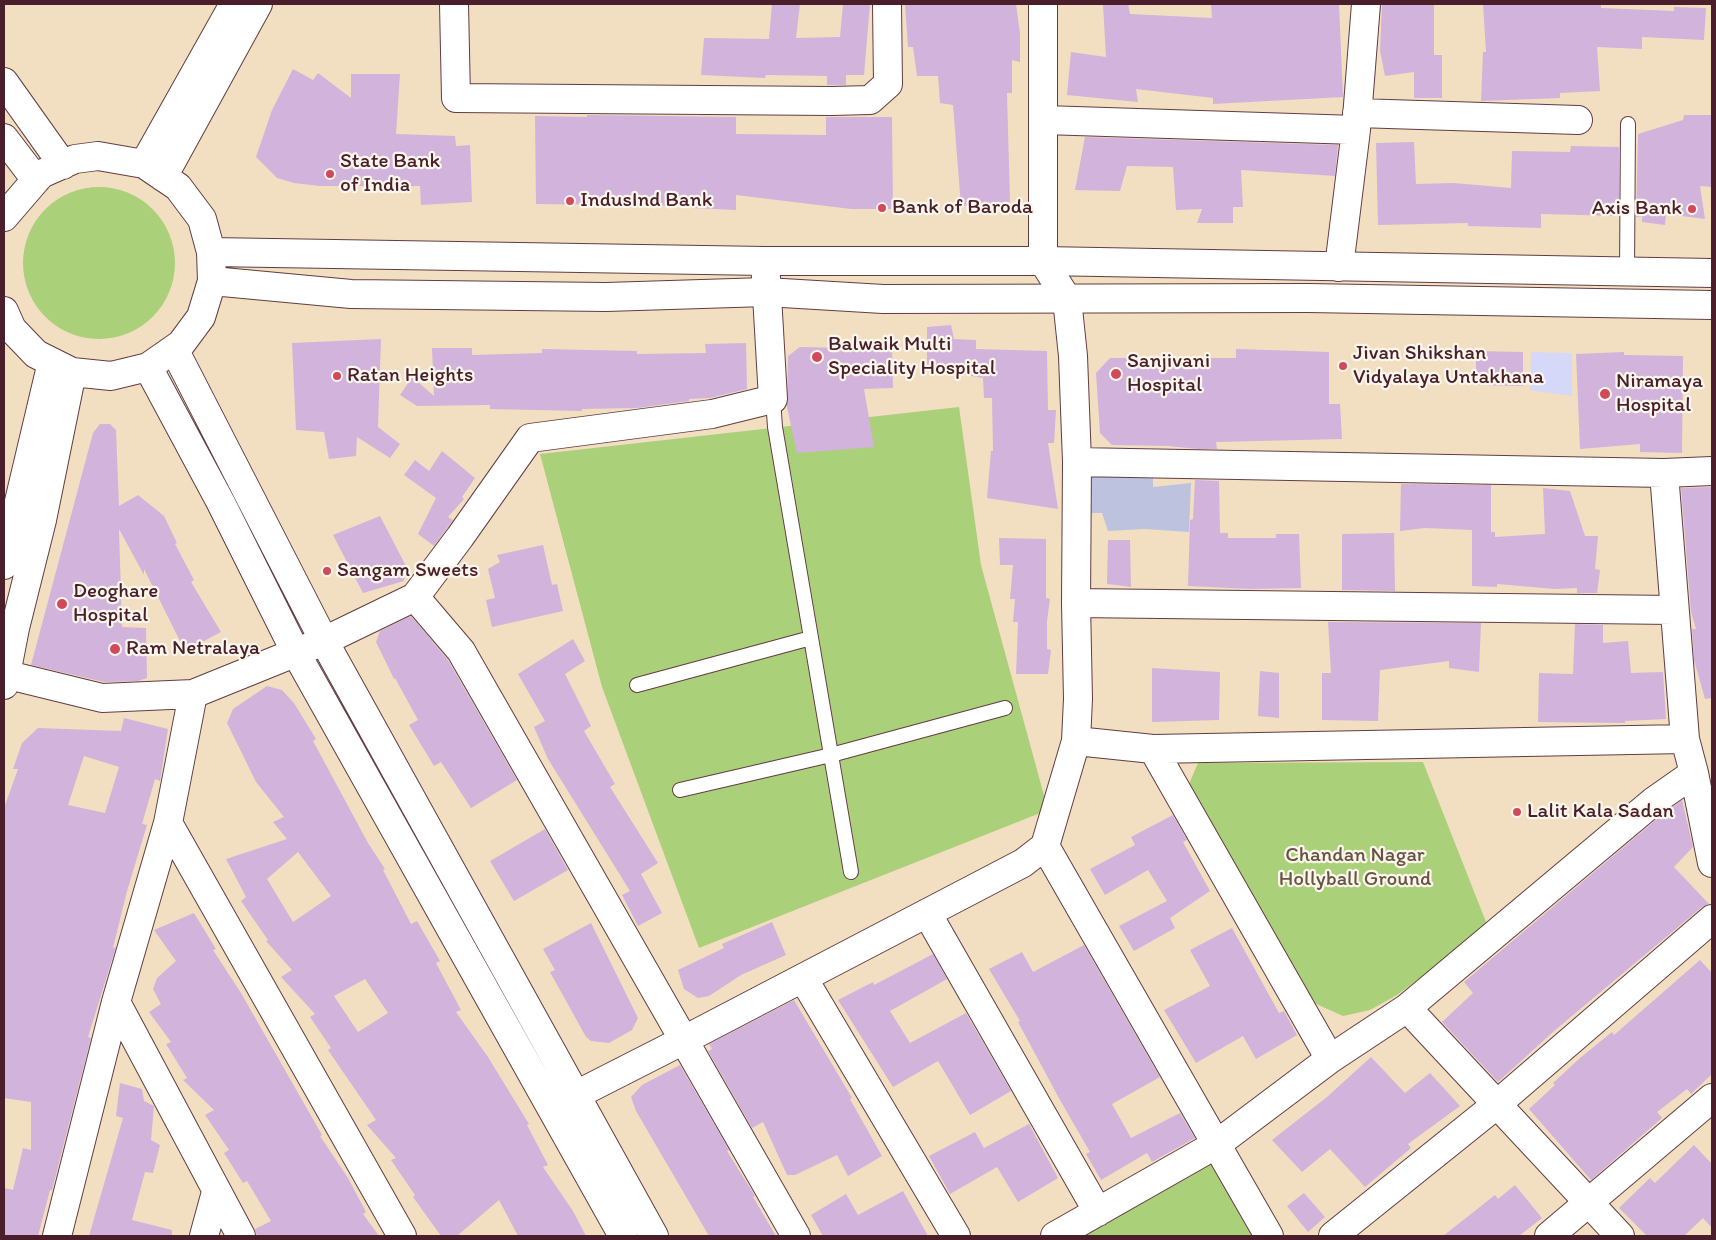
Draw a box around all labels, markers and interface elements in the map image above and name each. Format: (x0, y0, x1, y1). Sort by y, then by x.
place label: State Bank of India (340, 149, 440, 199)
marker: State Bank of India (324, 168, 336, 180)
place label: IndusInd Bank (580, 188, 712, 214)
marker: IndusInd Bank (564, 195, 576, 207)
place label: Bank of Baroda (892, 195, 1033, 221)
place label: Axis Bank (1592, 196, 1682, 222)
marker: Bank of Baroda (876, 202, 888, 214)
marker: Axis Bank (1686, 203, 1698, 215)
place label: Balwaik Multi Speciality Hospital (828, 332, 996, 382)
place label: Jivan Shikshan Vidyalaya Untakhana (1353, 341, 1544, 391)
place label: Sanjivani Hospital (1127, 349, 1210, 399)
marker: Balwaik Multi Speciality Hospital (810, 350, 824, 364)
marker: Jivan Shikshan Vidyalaya Untakhana (1337, 360, 1349, 372)
place label: Ratan Heights (347, 363, 473, 389)
marker: Sanjivani Hospital (1109, 367, 1123, 381)
place label: Niramaya Hospital (1616, 369, 1703, 419)
marker: Ratan Heights (331, 370, 343, 382)
marker: Niramaya Hospital (1598, 387, 1612, 401)
place label: Sangam Sweets (337, 558, 478, 584)
marker: Sangam Sweets (321, 565, 333, 577)
place label: Deoghare Hospital (73, 579, 158, 629)
marker: Deoghare Hospital (55, 597, 69, 611)
place label: Ram Netralaya (126, 636, 260, 662)
marker: Ram Netralaya (108, 642, 122, 656)
place label: Lalit Kala Sadan (1527, 799, 1674, 825)
marker: Lalit Kala Sadan (1511, 806, 1523, 818)
park label: Chandan Nagar Hollyball Ground (1279, 843, 1431, 893)

